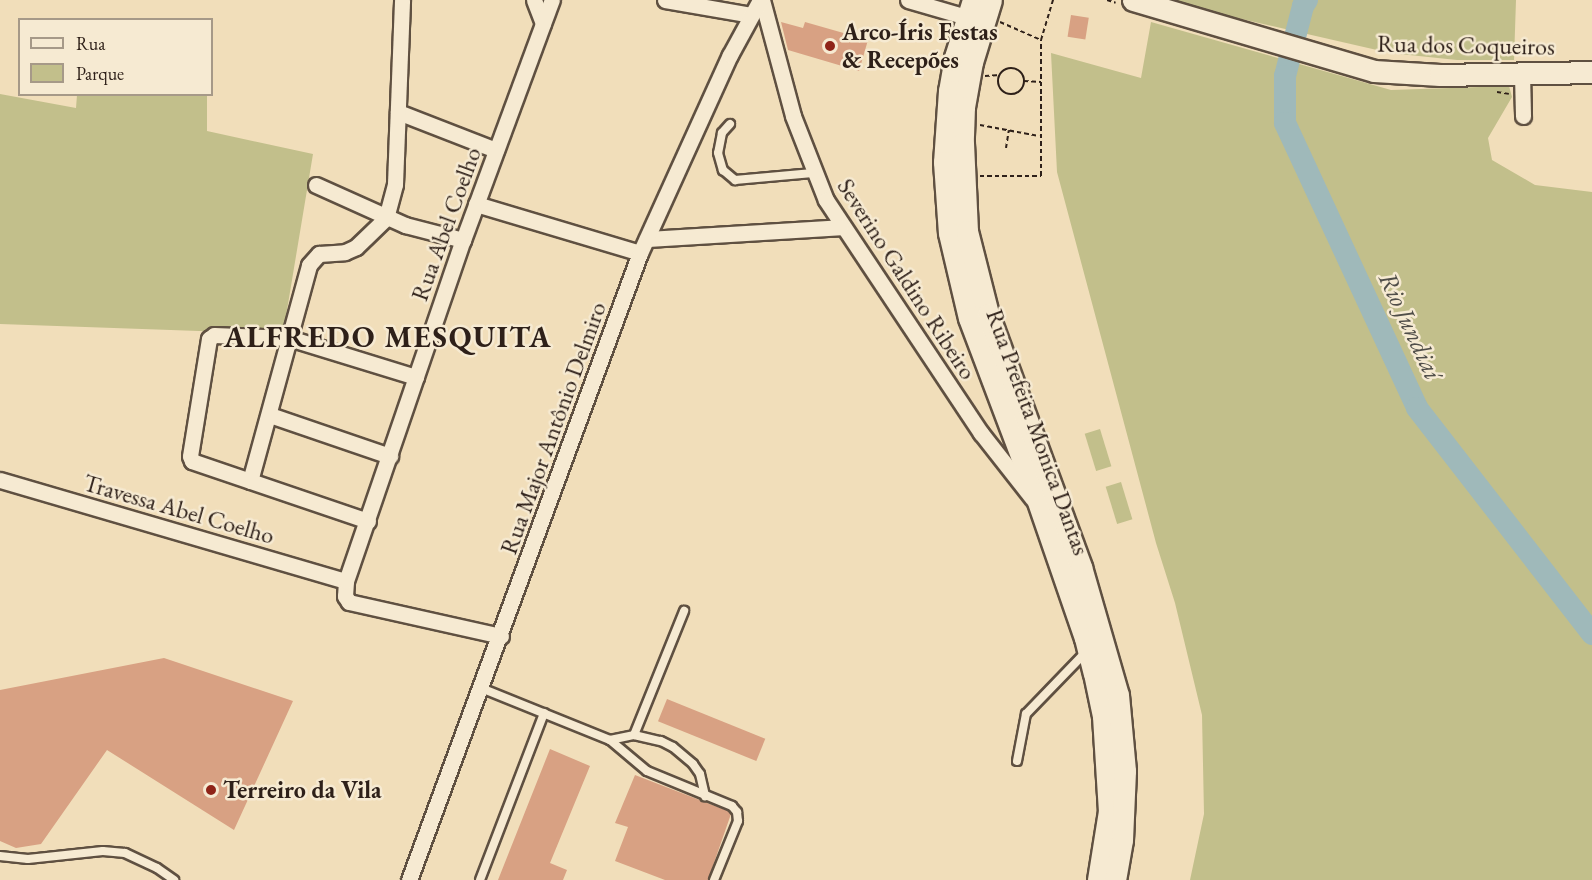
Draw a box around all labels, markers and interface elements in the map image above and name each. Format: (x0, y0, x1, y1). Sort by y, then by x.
legend (18, 18, 213, 96)
place label: Arco-Íris Festas & Recepões (842, 18, 998, 74)
street label: Rua dos Coqueiros (1377, 29, 1555, 61)
text: Rua (76, 32, 106, 55)
marker: Arco-Íris Festas & Recepões (823, 39, 837, 53)
text: Parque (76, 62, 124, 85)
street label: Rua Abel Coelho (405, 143, 487, 305)
street label: Severino Galdino Ribeiro (831, 173, 983, 385)
water label: Rio Jundiaí (1372, 267, 1448, 385)
street label: Rua Major Antônio Delmiro (494, 298, 612, 558)
street label: Rua Prefeita Monica Dantas (980, 305, 1096, 559)
district label: ALFREDO MESQUITA (224, 319, 552, 355)
street label: Travessa Abel Coelho (80, 468, 278, 550)
place label: Terreiro da Vila (223, 776, 382, 804)
marker: Terreiro da Vila (204, 783, 218, 797)

